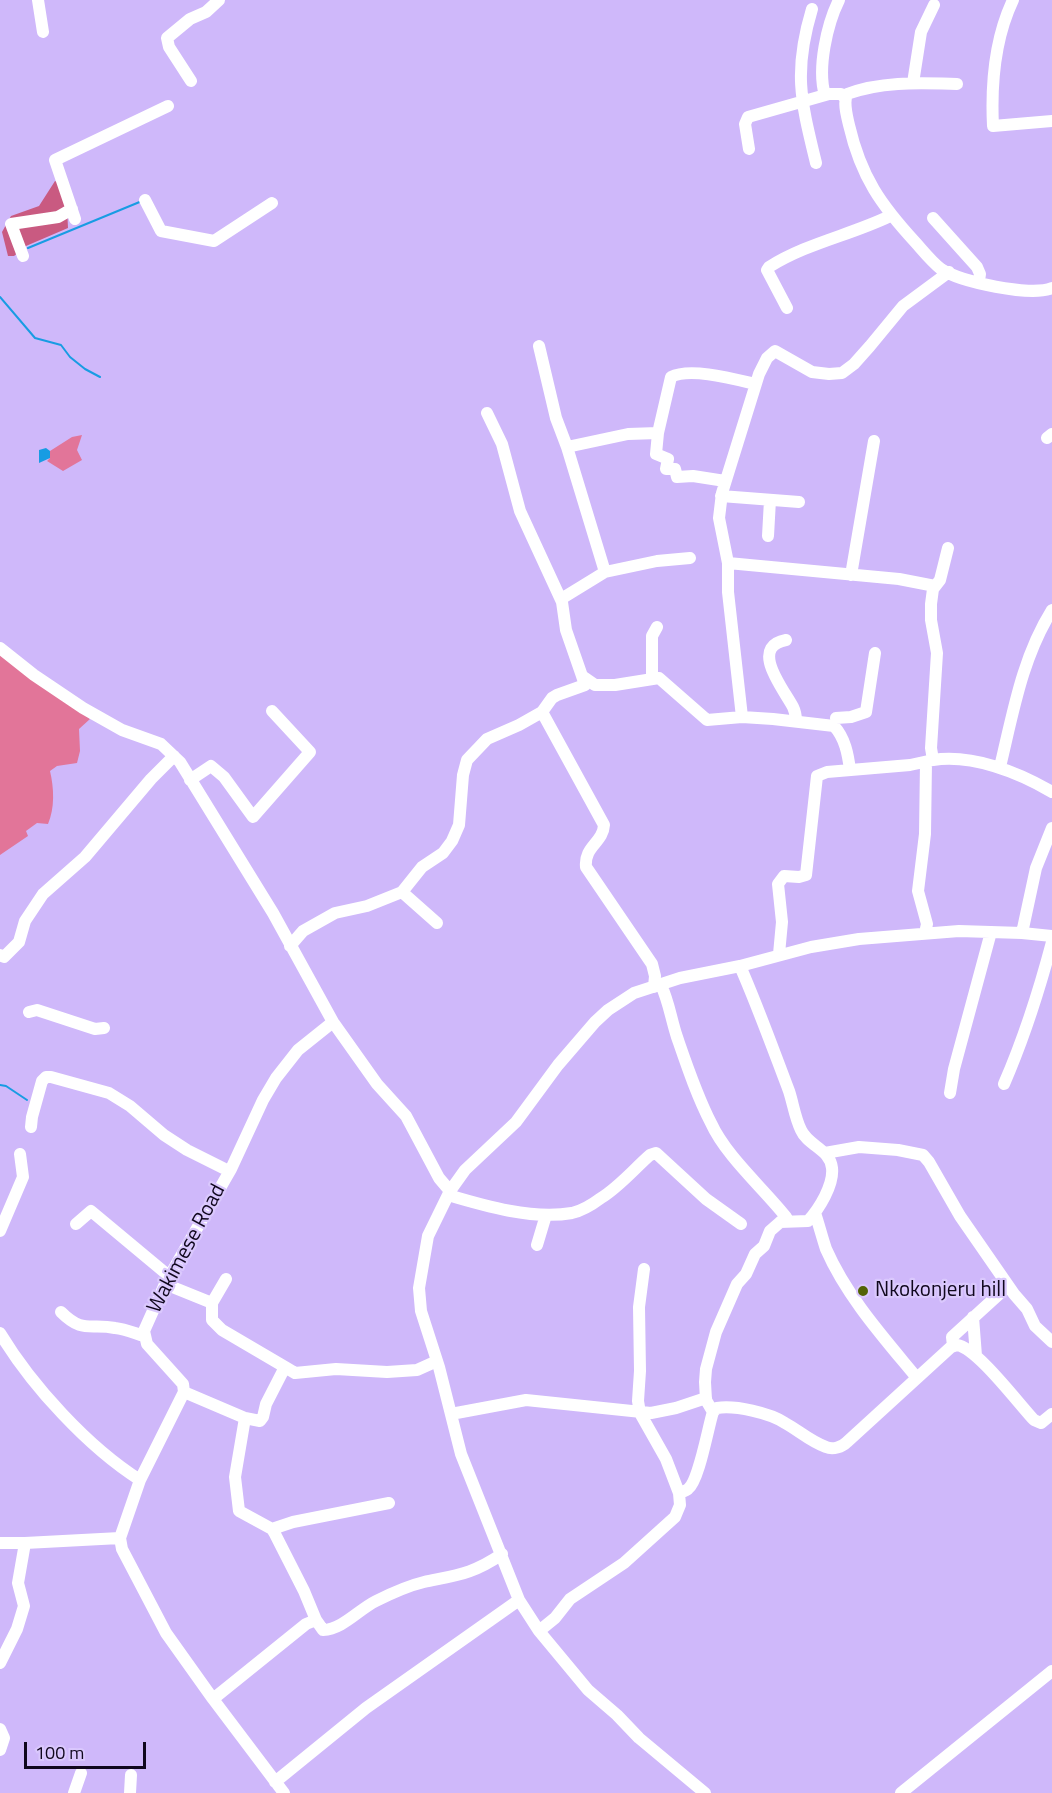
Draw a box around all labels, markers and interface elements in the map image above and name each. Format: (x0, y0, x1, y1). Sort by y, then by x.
street label: Wakimese Road (143, 1180, 231, 1318)
place label: Nkokonjeru hill (875, 1278, 1006, 1304)
marker: Nkokonjeru hill (856, 1284, 870, 1298)
scale bar (27, 1730, 148, 1768)
text: 100 m (35, 1739, 84, 1766)

